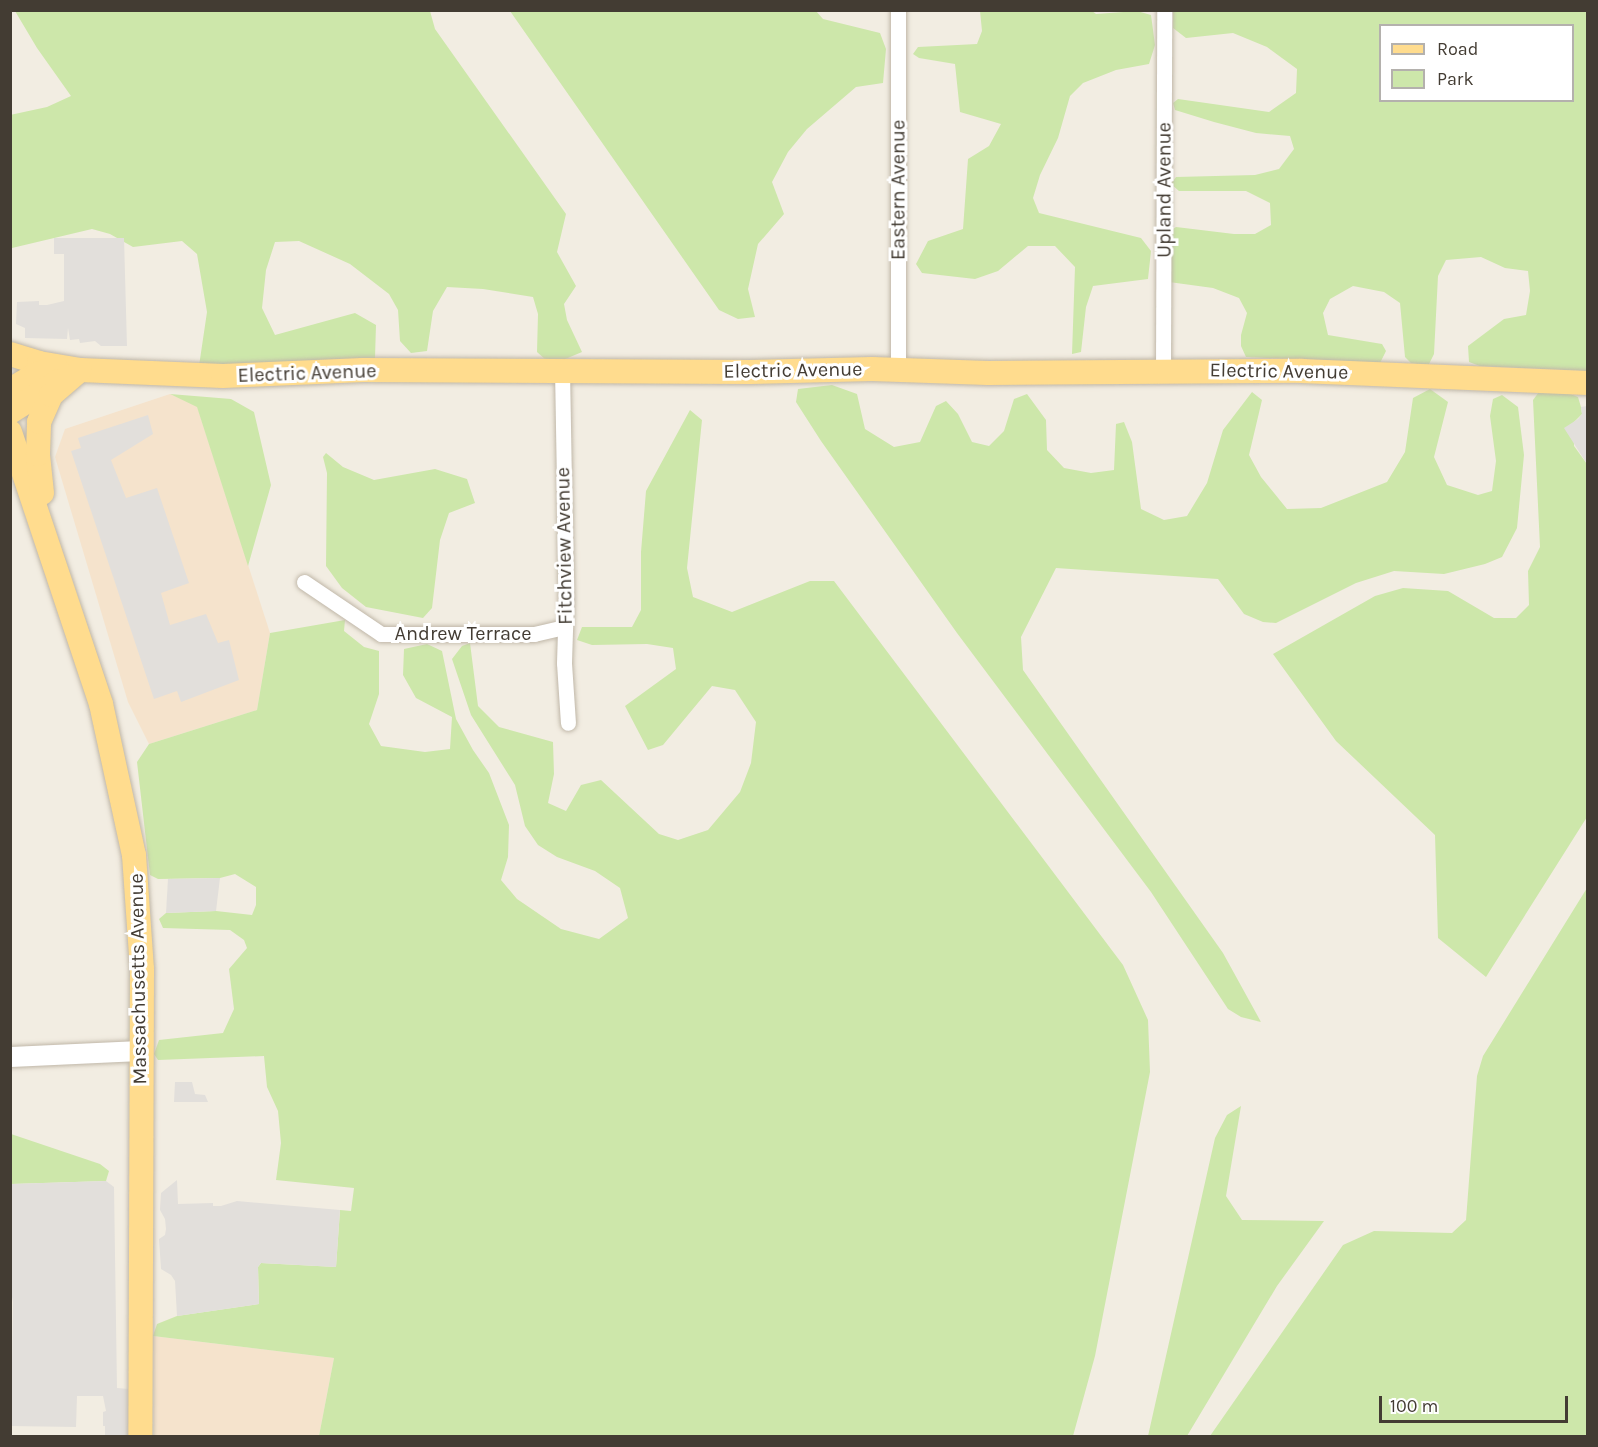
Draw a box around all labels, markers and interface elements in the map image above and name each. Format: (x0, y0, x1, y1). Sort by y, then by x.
legend (1379, 24, 1574, 102)
text: Road (1437, 38, 1478, 60)
text: Park (1437, 68, 1474, 90)
street label: Eastern Avenue (886, 120, 910, 260)
street label: Upland Avenue (1152, 122, 1176, 258)
street label: Electric Avenue (723, 357, 863, 383)
street label: Electric Avenue (1209, 358, 1349, 384)
street label: Electric Avenue (237, 359, 377, 387)
street label: Fitchview Avenue (551, 467, 577, 625)
street label: Andrew Terrace (395, 621, 531, 645)
street label: Massachusetts Avenue (124, 873, 152, 1085)
scale bar (1382, 1384, 1571, 1422)
text: 100 m (1390, 1395, 1438, 1417)

